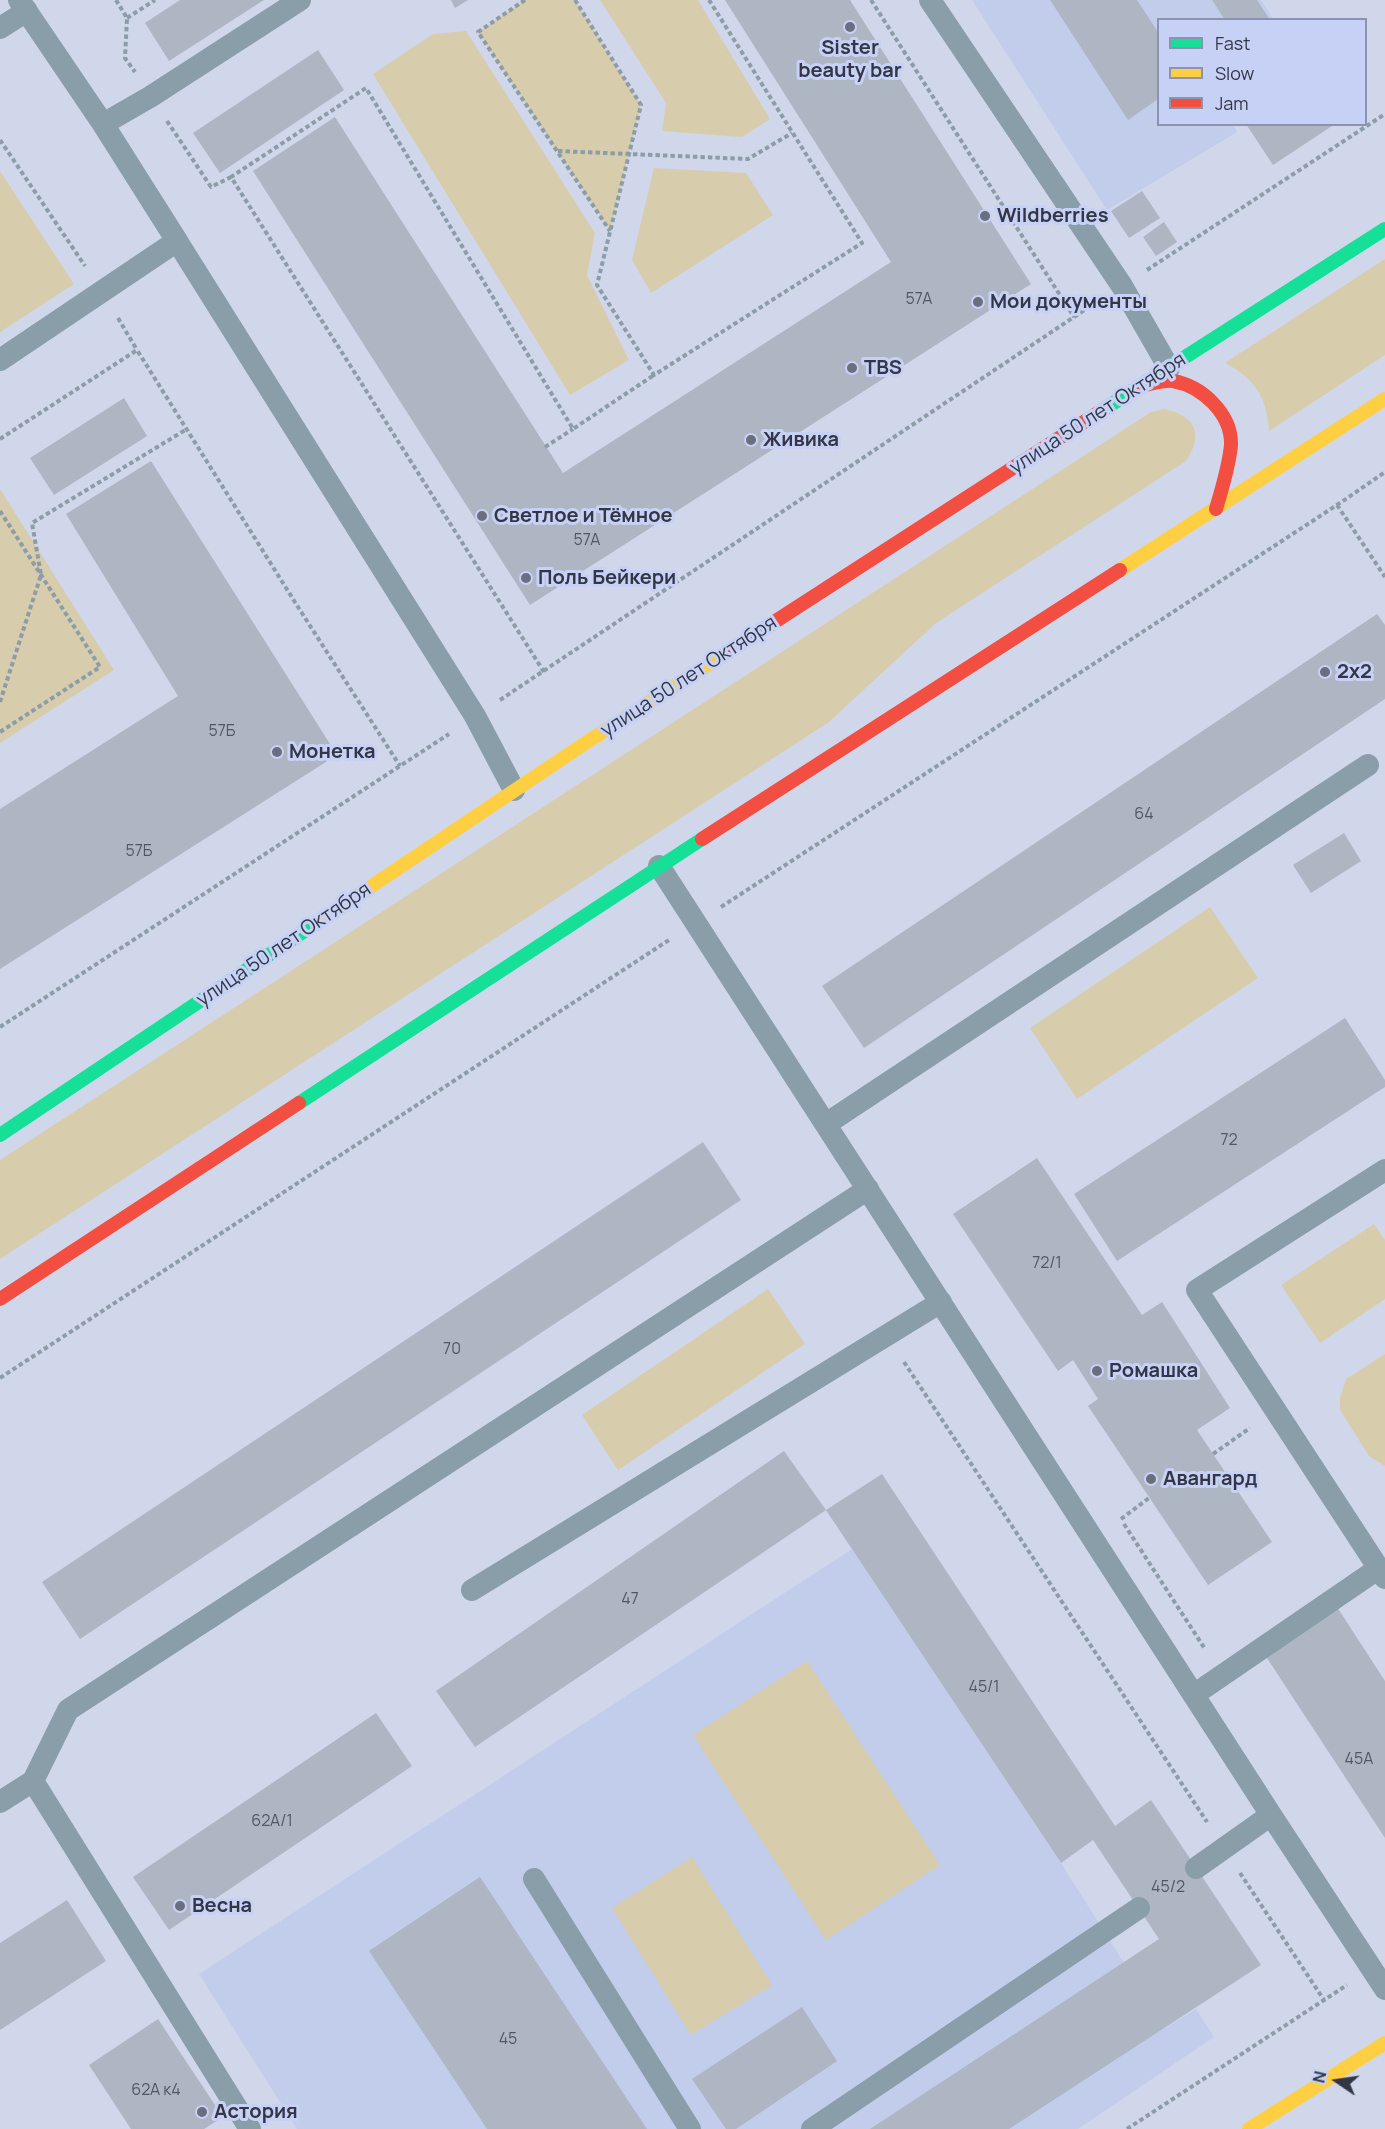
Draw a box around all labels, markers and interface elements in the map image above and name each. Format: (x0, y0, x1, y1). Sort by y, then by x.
legend (1157, 18, 1367, 126)
marker: Sister beauty bar (843, 20, 857, 34)
text: Fast (1215, 31, 1250, 55)
place label: Sister beauty bar (798, 36, 902, 83)
text: Slow (1215, 61, 1254, 85)
text: Jam (1215, 91, 1249, 115)
place label: Wildberries (997, 204, 1108, 228)
marker: Wildberries (978, 209, 992, 223)
house number: 57А (906, 290, 932, 310)
place label: Мои документы (990, 290, 1147, 314)
marker: Мои документы (971, 295, 985, 309)
street label: улица 50 лет Октября (1005, 348, 1191, 480)
place label: TBS (864, 356, 902, 380)
marker: TBS (845, 361, 859, 375)
place label: Живика (763, 428, 839, 452)
marker: Живика (744, 433, 758, 447)
place label: Светлое и Тёмное (494, 504, 673, 528)
marker: Светлое и Тёмное (475, 509, 489, 523)
house number: 57А (574, 531, 600, 551)
place label: Поль Бейкери (538, 566, 676, 590)
marker: Поль Бейкери (519, 571, 533, 585)
street label: улица 50 лет Октября (596, 611, 782, 743)
place label: 2х2 (1337, 660, 1372, 684)
marker: 2х2 (1318, 665, 1332, 679)
house number: 57Б (209, 722, 235, 742)
place label: Монетка (289, 740, 376, 764)
marker: Монетка (270, 745, 284, 759)
house number: 64 (1134, 805, 1154, 825)
house number: 57Б (126, 842, 152, 862)
street label: улица 50 лет Октября (192, 878, 376, 1012)
house number: 72 (1220, 1131, 1238, 1151)
house number: 72/1 (1032, 1254, 1062, 1274)
house number: 70 (443, 1340, 461, 1360)
place label: Ромашка (1109, 1359, 1198, 1383)
marker: Ромашка (1090, 1364, 1104, 1378)
place label: Авангард (1163, 1467, 1257, 1491)
marker: Авангард (1144, 1472, 1158, 1486)
house number: 47 (621, 1590, 639, 1610)
house number: 45/1 (968, 1678, 1000, 1698)
house number: 45А (1345, 1750, 1373, 1770)
house number: 62А/1 (251, 1812, 293, 1832)
house number: 45/2 (1151, 1878, 1185, 1898)
place label: Весна (192, 1894, 252, 1918)
marker: Весна (173, 1899, 187, 1913)
house number: 45 (499, 2030, 517, 2050)
north arrow (1307, 2051, 1367, 2111)
text: N (1307, 2069, 1331, 2085)
house number: 62А к4 (131, 2081, 181, 2101)
place label: Астория (214, 2100, 298, 2124)
marker: Астория (195, 2105, 209, 2119)

